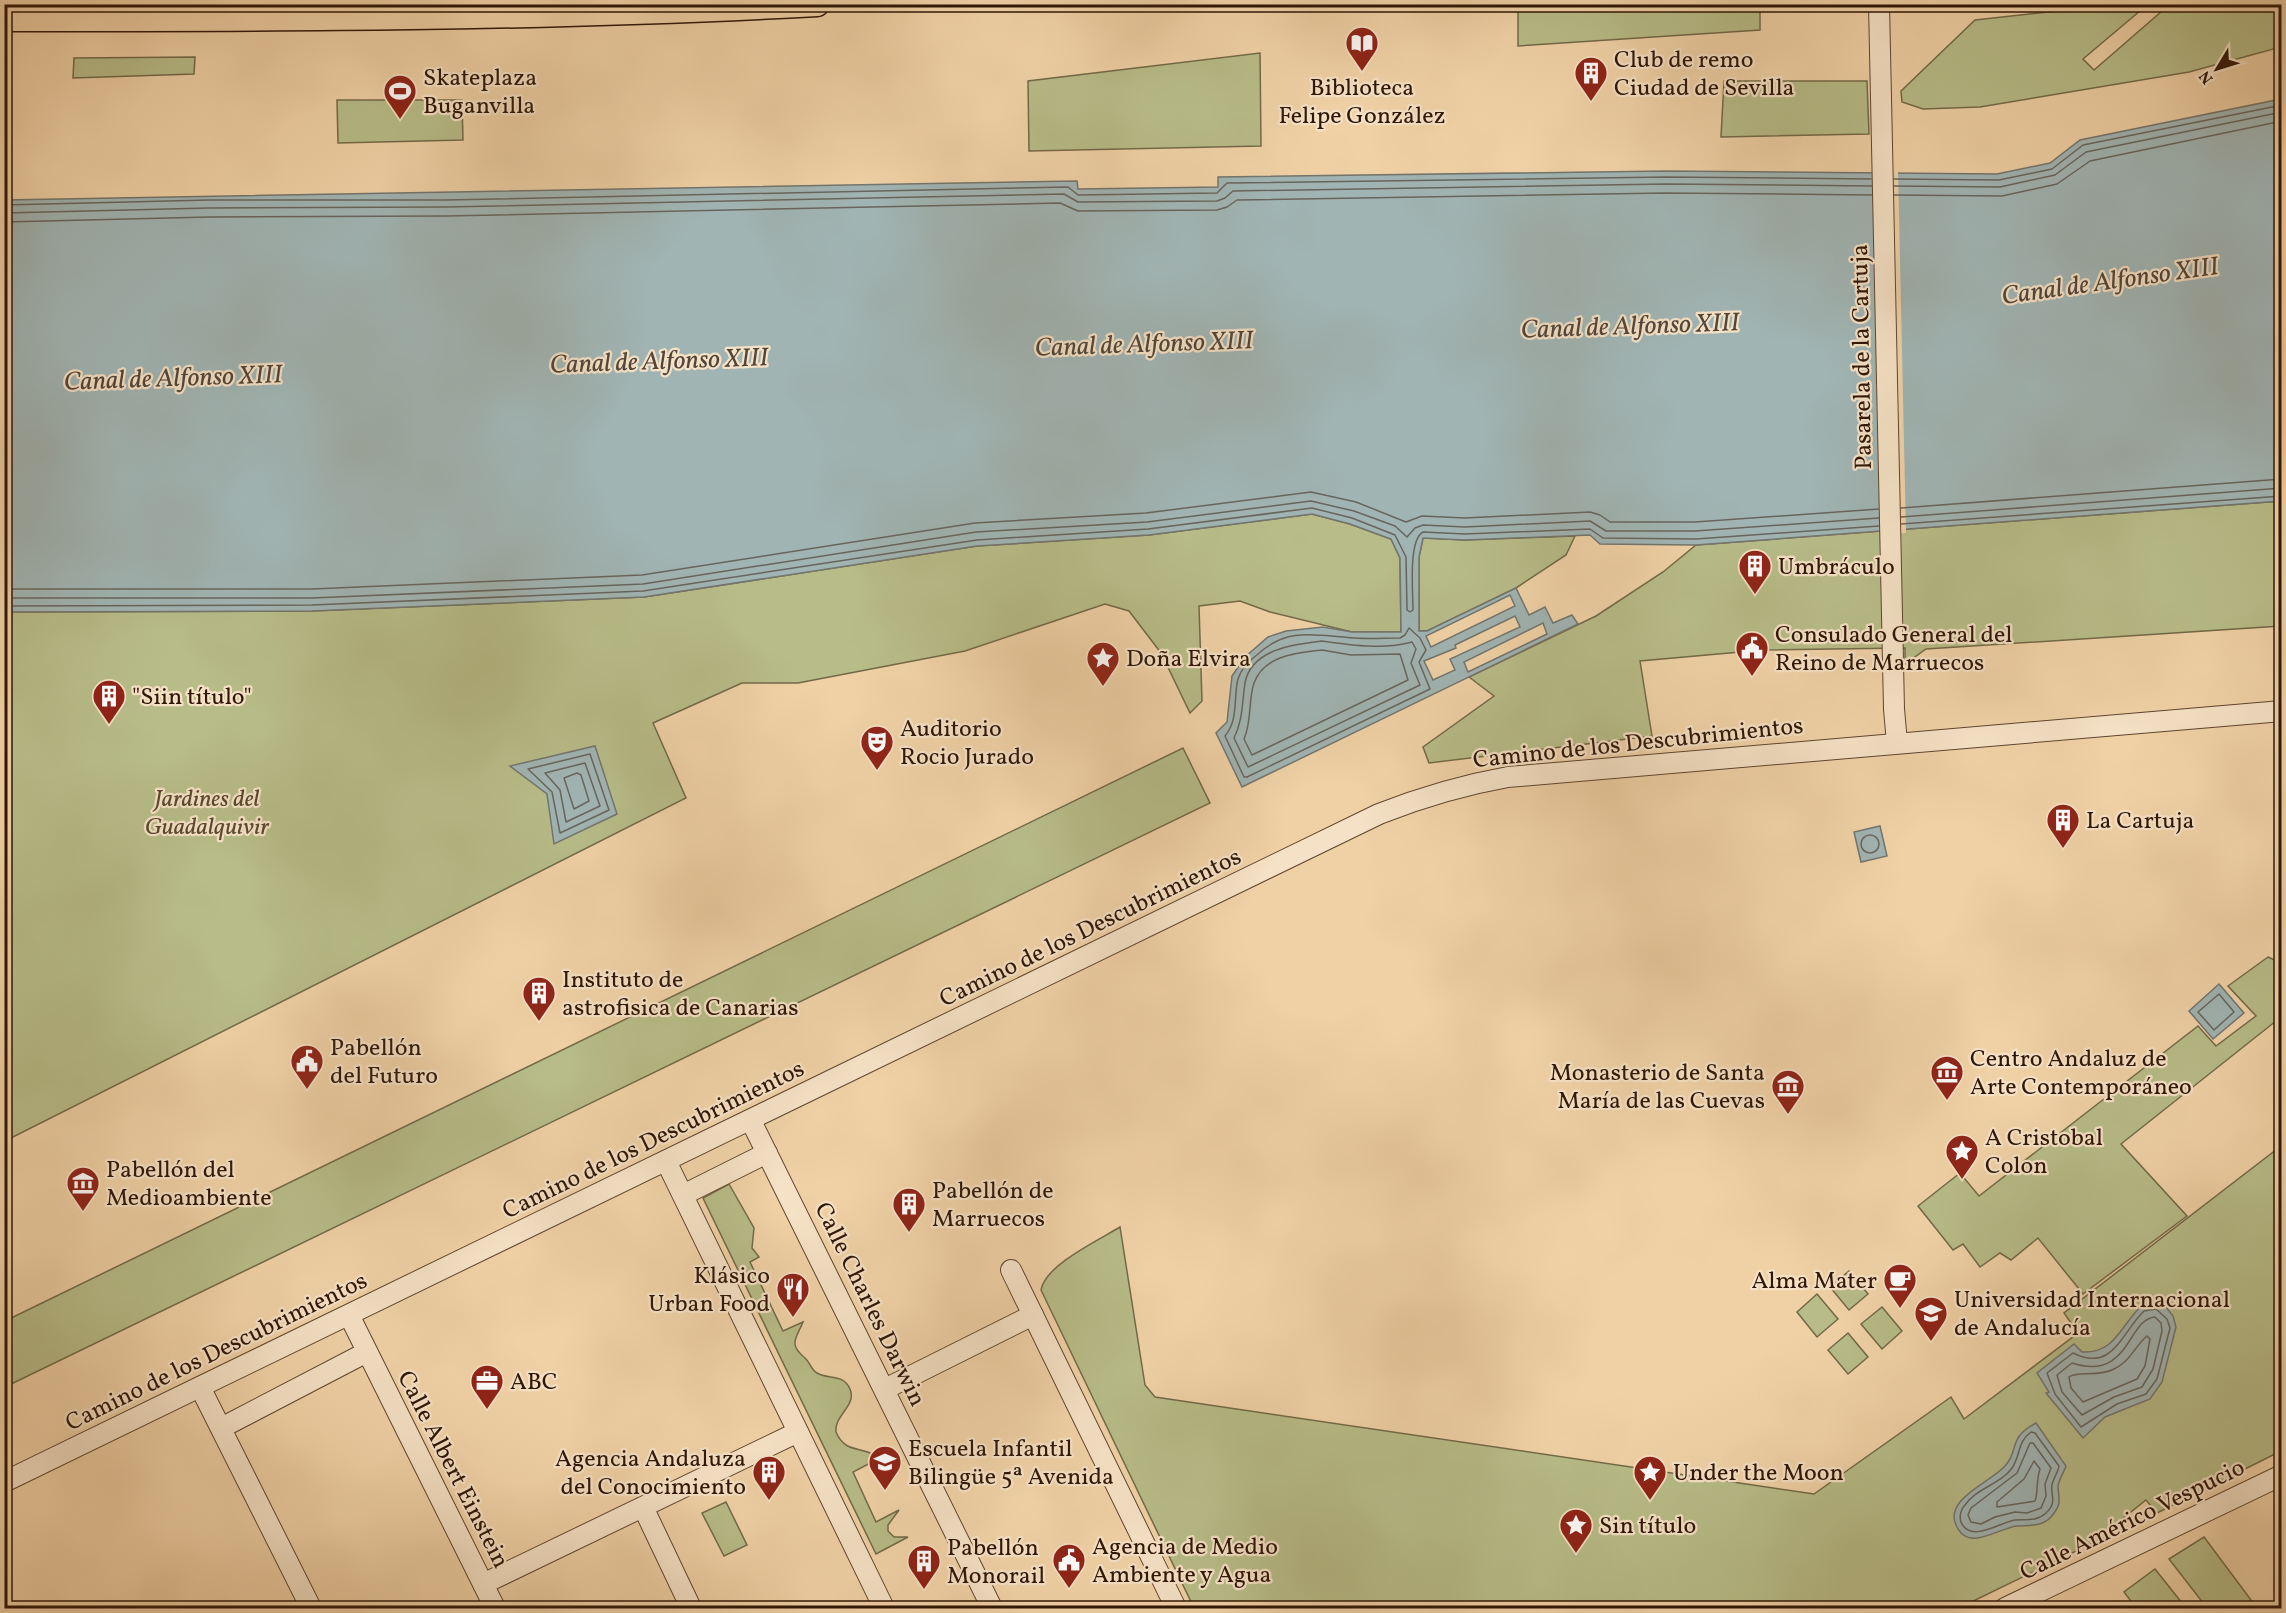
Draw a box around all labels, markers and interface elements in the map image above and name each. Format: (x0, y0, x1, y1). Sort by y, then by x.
library icon: Biblioteca Felipe González (1344, 25, 1380, 72)
north arrow (2187, 39, 2247, 99)
place label: Club de remo Ciudad de Sevilla (1614, 44, 1795, 106)
building icon: Club de remo Ciudad de Sevilla (1573, 55, 1609, 102)
place label: Skateplaza Buganvilla (423, 62, 537, 124)
text: N (2194, 65, 2219, 88)
place label: Biblioteca Felipe González (1278, 72, 1446, 134)
sports icon: Skateplaza Buganvilla (382, 73, 418, 120)
street label: Pasarela de la Cartuja (1844, 244, 1882, 470)
water label: Canal de Alfonso XIII (1999, 249, 2222, 315)
water label: Canal de Alfonso XIII (1520, 305, 1741, 349)
water label: Canal de Alfonso XIII (1034, 323, 1255, 367)
water label: Canal de Alfonso XIII (549, 340, 770, 384)
water label: Canal de Alfonso XIII (63, 357, 284, 401)
building icon: Umbráculo (1737, 548, 1773, 595)
place label: Umbráculo (1778, 551, 1895, 585)
place label: Consulado General del Reino de Marruecos (1775, 619, 2013, 681)
public building icon: Consulado General del Reino de Marruecos (1734, 630, 1770, 677)
place icon: Doña Elvira (1085, 640, 1121, 687)
place label: Doña Elvira (1126, 643, 1251, 677)
building icon: "Siin título" (91, 678, 127, 725)
place label: "Siin título" (132, 681, 252, 715)
street label: Camino de los Descubrimientos (1471, 710, 1805, 778)
place label: Auditorio Rocio Jurado (900, 713, 1034, 775)
theatre icon: Auditorio Rocio Jurado (859, 724, 895, 771)
park label: Jardines del Guadalquivir (145, 783, 270, 845)
building icon: La Cartuja (2045, 802, 2081, 849)
place label: La Cartuja (2086, 805, 2195, 839)
street label: Camino de los Descubrimientos (934, 841, 1248, 1017)
place label: Instituto de astrofisica de Canarias (562, 964, 799, 1026)
building icon: Instituto de astrofisica de Canarias (521, 975, 557, 1022)
place label: Pabellón del Futuro (330, 1032, 438, 1094)
public building icon: Pabellón del Futuro (289, 1043, 325, 1090)
place label: Centro Andaluz de Arte Contemporáneo (1970, 1043, 2192, 1105)
street label: Camino de los Descubrimientos (497, 1053, 811, 1229)
museum icon: Centro Andaluz de Arte Contemporáneo (1929, 1054, 1965, 1101)
place label: Monasterio de Santa María de las Cuevas (1550, 1057, 1765, 1119)
museum icon: Monasterio de Santa María de las Cuevas (1770, 1068, 1806, 1115)
place label: A Cristobal Colon (1985, 1122, 2103, 1184)
place icon: A Cristobal Colon (1944, 1133, 1980, 1180)
place label: Pabellón del Medioambiente (106, 1154, 272, 1216)
museum icon: Pabellón del Medioambiente (65, 1165, 101, 1212)
place label: Pabellón de Marruecos (932, 1175, 1054, 1237)
building icon: Pabellón de Marruecos (891, 1186, 927, 1233)
street label: Calle Charles Darwin (805, 1197, 933, 1413)
place label: Klásico Urban Food (648, 1260, 770, 1322)
cafe icon: Alma Mater (1882, 1262, 1918, 1309)
street label: Camino de los Descubrimientos (60, 1265, 374, 1441)
place label: Alma Mater (1751, 1265, 1877, 1299)
restaurant icon: Klásico Urban Food (775, 1271, 811, 1318)
place label: Universidad Internacional de Andalucía (1954, 1284, 2230, 1346)
school or university icon: Universidad Internacional de Andalucía (1913, 1295, 1949, 1342)
office icon: ABC (469, 1363, 505, 1410)
street label: Calle Albert Einstein (388, 1365, 517, 1574)
place label: ABC (510, 1366, 558, 1400)
place label: Escuela Infantil Bilingüe 5ª Avenida (908, 1433, 1114, 1495)
place label: Agencia Andaluza del Conocimiento (555, 1443, 746, 1505)
school or university icon: Escuela Infantil Bilingüe 5ª Avenida (867, 1444, 903, 1491)
street label: Calle Américo Vespucio (2015, 1452, 2251, 1590)
building icon: Agencia Andaluza del Conocimiento (751, 1454, 787, 1501)
place icon: Under the Moon (1632, 1454, 1668, 1501)
place label: Under the Moon (1673, 1457, 1844, 1491)
place icon: Sin título (1558, 1507, 1594, 1554)
place label: Sin título (1599, 1510, 1696, 1544)
place label: Agencia de Medio Ambiente y Agua (1092, 1531, 1278, 1593)
place label: Pabellón Monorail (947, 1532, 1045, 1594)
public building icon: Agencia de Medio Ambiente y Agua (1051, 1542, 1087, 1589)
building icon: Pabellón Monorail (906, 1543, 942, 1590)

